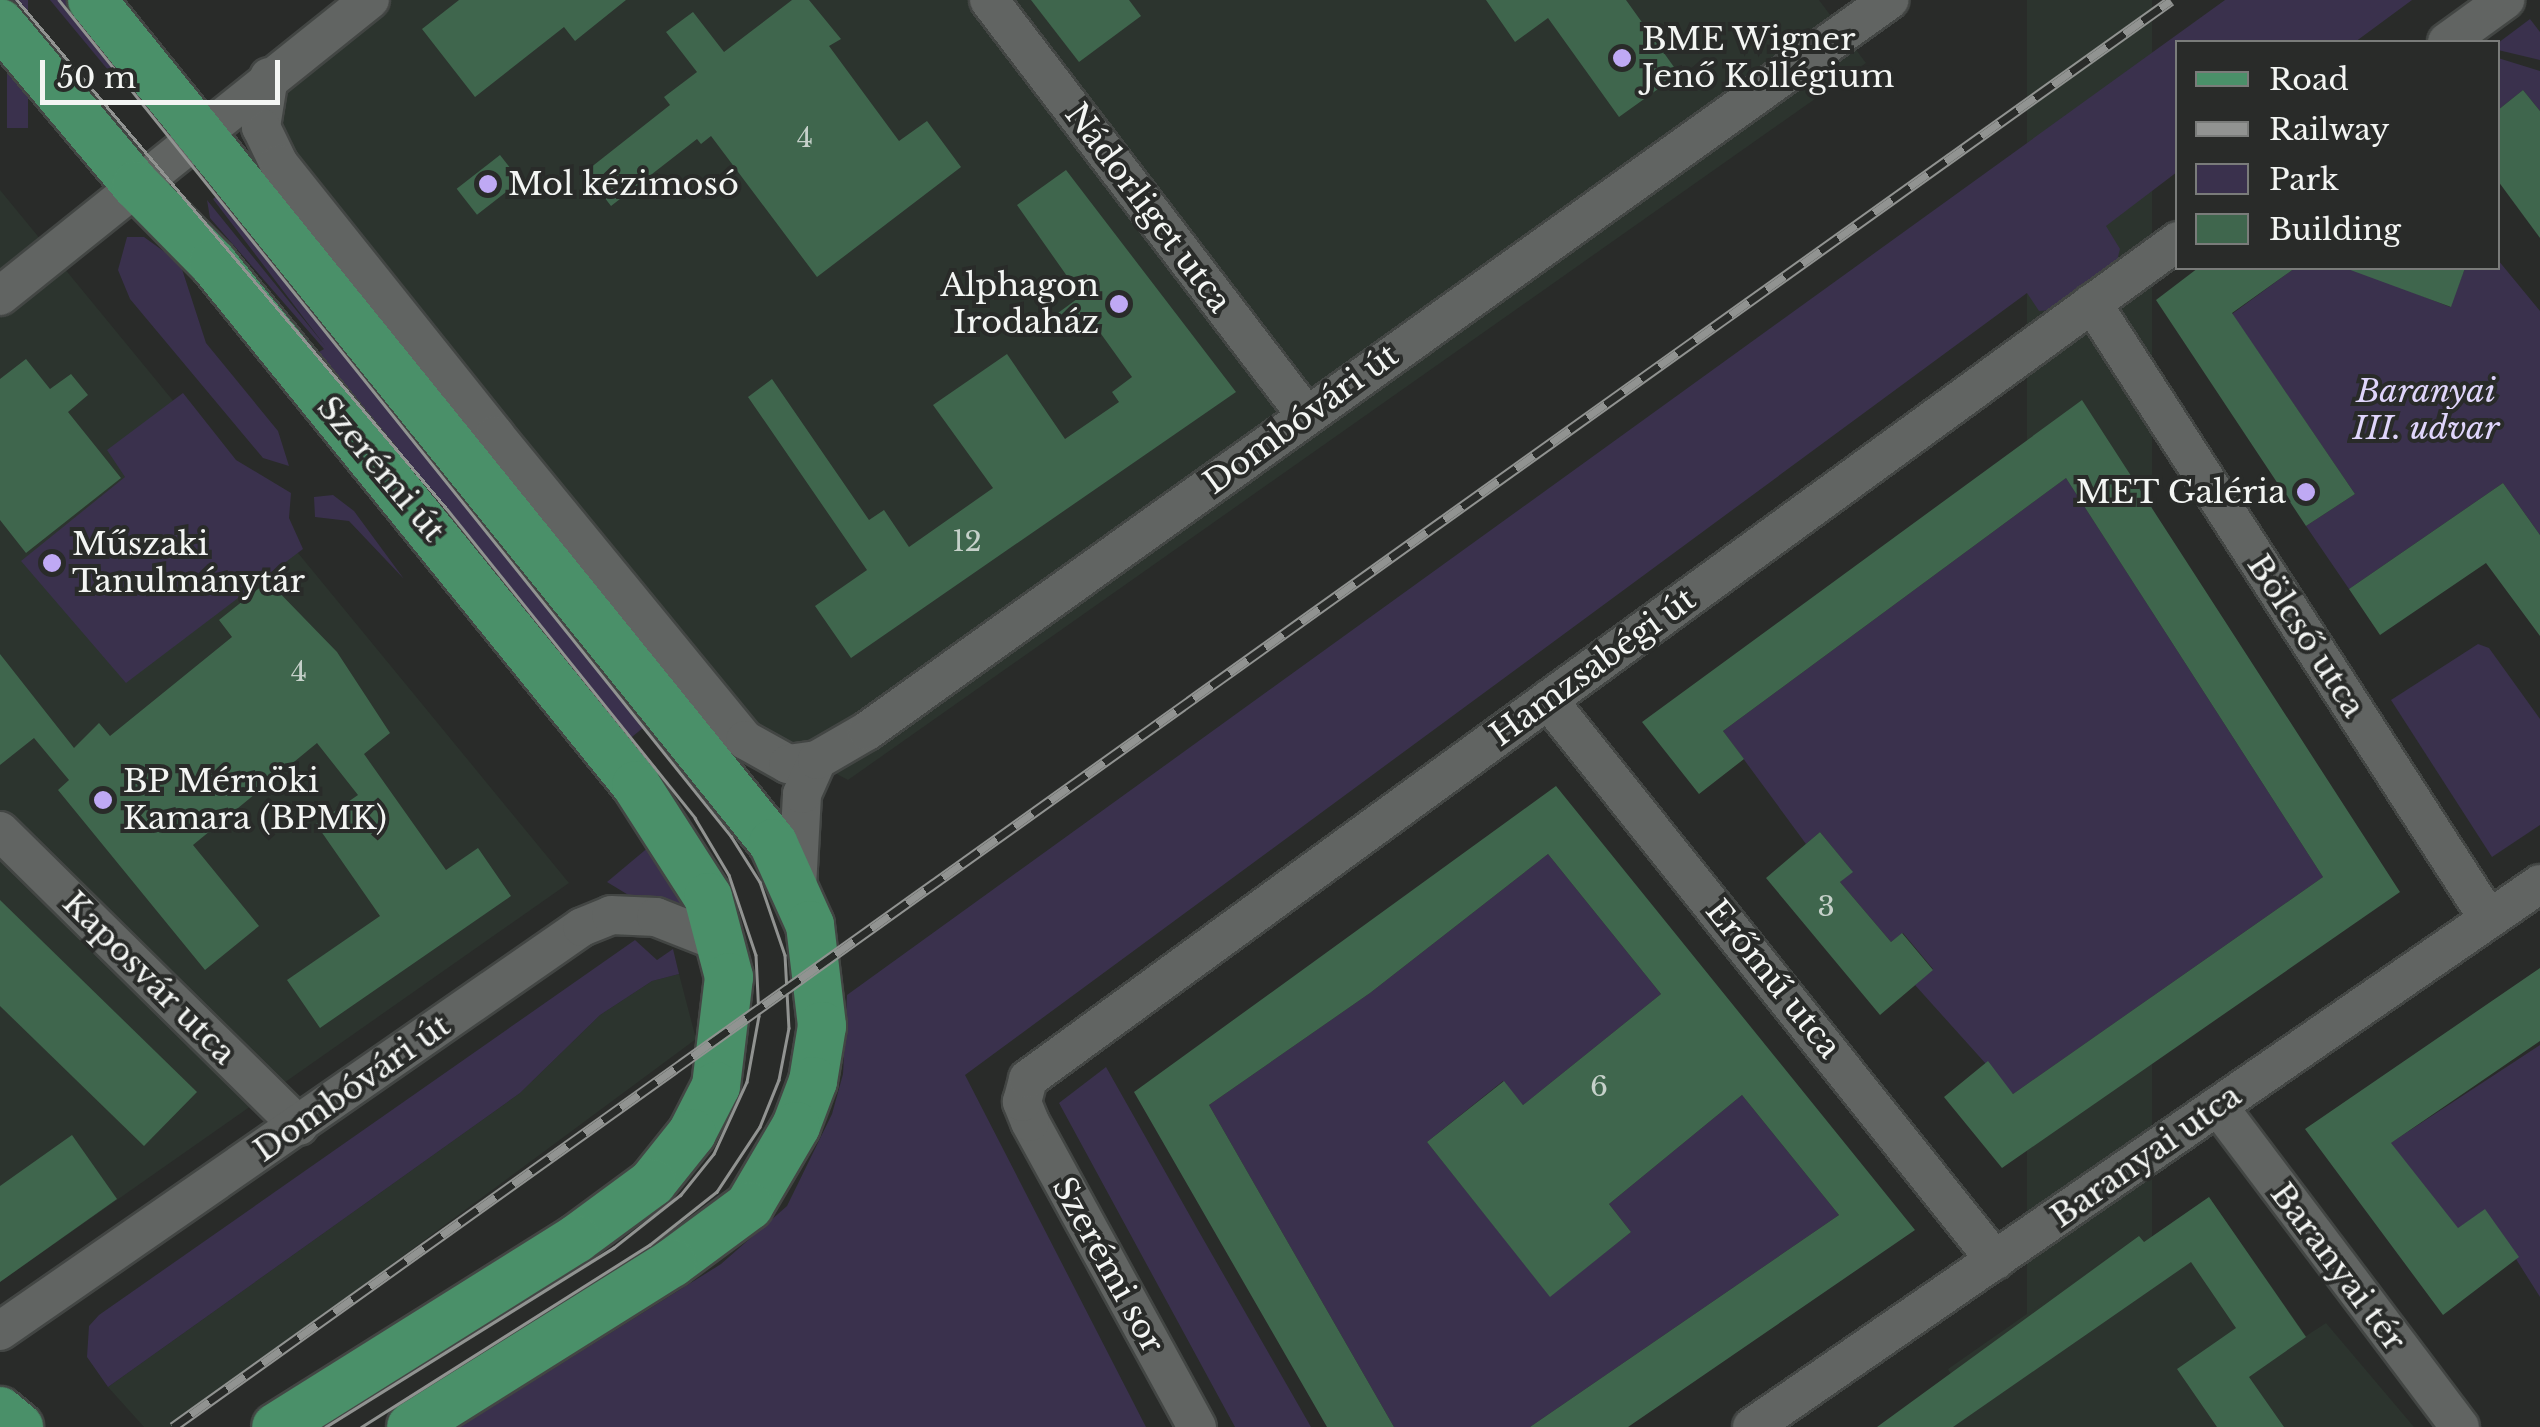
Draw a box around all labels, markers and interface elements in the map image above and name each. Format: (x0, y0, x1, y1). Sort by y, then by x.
place label: BME Wigner Jenő Kollégium (1642, 21, 1894, 96)
scale bar (45, 40, 285, 102)
legend (2175, 40, 2500, 270)
marker: BME Wigner Jenő Kollégium (1611, 47, 1633, 69)
text: 50 m (57, 59, 136, 96)
text: Road (2269, 61, 2349, 98)
street label: Nádorliget utca (1057, 96, 1239, 320)
text: Railway (2269, 111, 2389, 148)
house number: 4 (797, 121, 813, 155)
text: Park (2269, 161, 2339, 198)
place label: Mol kézimosó (508, 165, 739, 203)
marker: Mol kézimosó (477, 173, 499, 195)
text: Building (2269, 211, 2401, 248)
place label: Alphagon Irodaház (940, 267, 1099, 342)
marker: Alphagon Irodaház (1108, 293, 1130, 315)
street label: Dombóvári út (1196, 336, 1406, 502)
park label: Baranyai III. udvar (2353, 373, 2499, 448)
street label: Szerémi út (309, 389, 453, 549)
place label: MET Galéria (2075, 473, 2286, 511)
marker: MET Galéria (2295, 481, 2317, 503)
house number: 12 (952, 525, 982, 559)
place label: Műszaki Tanulmánytár (72, 526, 305, 601)
street label: Bölcső utca (2239, 548, 2373, 724)
marker: Műszaki Tanulmánytár (41, 552, 63, 574)
street label: Hamzsabégi út (1483, 580, 1703, 754)
house number: 4 (291, 655, 307, 689)
place label: BP Mérnöki Kamara (BPMK) (123, 763, 387, 838)
marker: BP Mérnöki Kamara (BPMK) (92, 789, 114, 811)
street label: Kaposvár utca (54, 883, 244, 1073)
house number: 3 (1817, 890, 1835, 924)
street label: Erőmű utca (1698, 892, 1848, 1066)
street label: Dombóvári út (247, 1006, 457, 1170)
house number: 6 (1590, 1070, 1608, 1104)
street label: Baranyai utca (2044, 1076, 2248, 1236)
street label: Szerémi sor (1044, 1170, 1172, 1360)
street label: Baranyai tér (2262, 1175, 2414, 1359)

